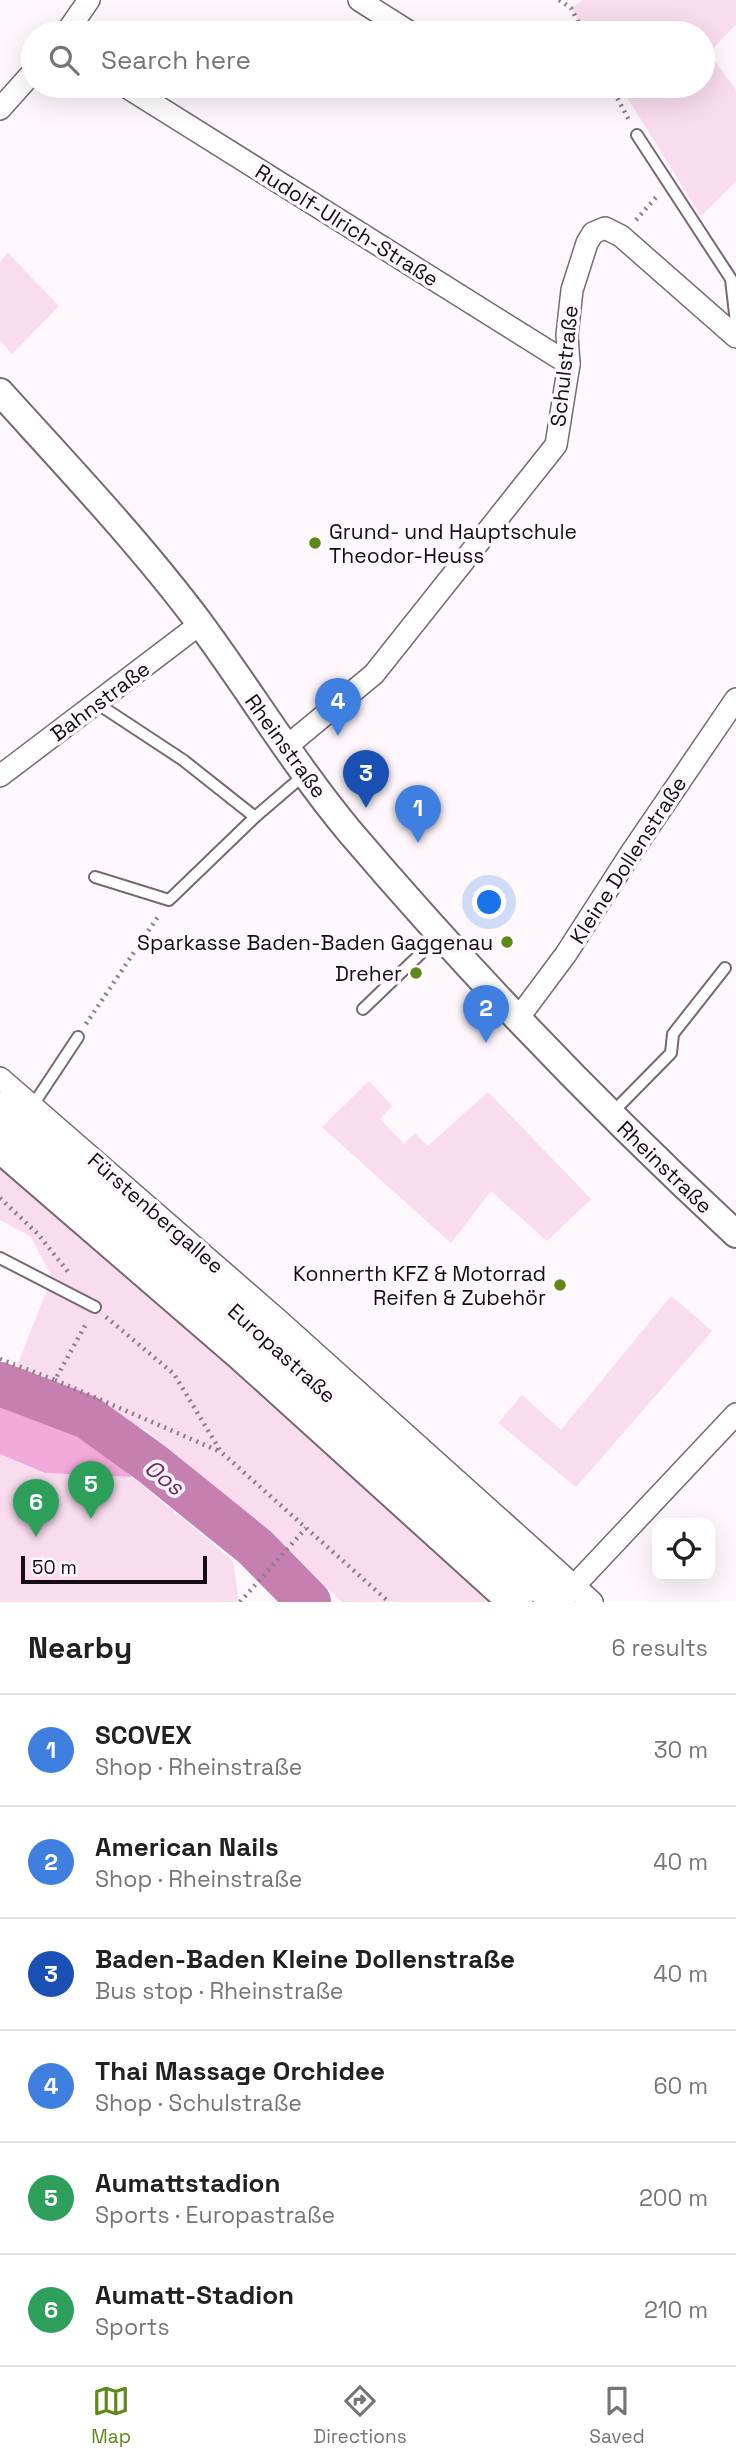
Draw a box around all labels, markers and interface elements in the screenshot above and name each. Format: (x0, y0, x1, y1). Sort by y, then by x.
search box (21, 21, 715, 98)
icon: search (45, 41, 83, 79)
text: Search here (101, 43, 251, 77)
street label: Rudolf-Ulrich-Straße (250, 158, 444, 292)
street label: Schulstraße (544, 304, 584, 428)
place label: Grund- und Hauptschule Theodor-Heuss (329, 518, 577, 569)
marker: Grund- und Hauptschule Theodor-Heuss (307, 535, 323, 551)
street label: Bahnstraße (45, 655, 155, 747)
pin: 4 (315, 678, 361, 736)
street label: Rheinstraße (239, 689, 333, 803)
pin: 3 (343, 750, 389, 808)
street label: Kleine Dollenstraße (564, 771, 692, 949)
pin: 1 (395, 785, 441, 843)
your location (472, 885, 506, 919)
place label: Sparkasse Baden-Baden Gaggenau (137, 929, 493, 956)
marker: Sparkasse Baden-Baden Gaggenau (499, 934, 515, 950)
place label: Dreher (335, 960, 402, 987)
marker: Dreher (408, 965, 424, 981)
pin: 2 (463, 985, 509, 1043)
street label: Rheinstraße (612, 1115, 718, 1219)
street label: Fürstenbergallee (82, 1147, 230, 1279)
place label: Konnerth KFZ & Motorrad Reifen & Zubehör (293, 1260, 546, 1311)
marker: Konnerth KFZ & Motorrad Reifen & Zubehör (552, 1277, 568, 1293)
street label: Europastraße (222, 1297, 342, 1409)
water label: Oos (138, 1452, 190, 1502)
pin: 5 (68, 1461, 114, 1519)
pin: 6 (13, 1479, 59, 1537)
map controls (652, 1518, 715, 1581)
button: locate (652, 1518, 715, 1581)
scale bar (21, 1553, 206, 1585)
text: 50 m (32, 1555, 77, 1580)
text: Nearby (28, 1628, 132, 1667)
text: 6 results (612, 1633, 708, 1663)
text: SCOVEX (95, 1718, 192, 1752)
text: 1 (46, 1735, 56, 1765)
text: 30 m (654, 1735, 708, 1765)
text: Shop · Rheinstraße (95, 1752, 302, 1782)
text: American Nails (95, 1830, 279, 1864)
text: 2 (44, 1847, 58, 1877)
text: 40 m (653, 1847, 708, 1877)
text: Shop · Rheinstraße (95, 1864, 302, 1894)
text: Baden-Baden Kleine Dollenstraße (95, 1942, 515, 1976)
text: 3 (44, 1959, 58, 1989)
text: 40 m (653, 1959, 708, 1989)
text: Bus stop · Rheinstraße (95, 1976, 343, 2006)
text: Thai Massage Orchidee (95, 2054, 385, 2088)
text: 4 (44, 2071, 58, 2101)
text: 60 m (653, 2071, 708, 2101)
text: Shop · Schulstraße (95, 2088, 302, 2118)
text: Aumattstadion (95, 2166, 280, 2200)
text: 5 (44, 2183, 58, 2213)
text: 200 m (639, 2183, 708, 2213)
text: Sports · Europastraße (95, 2200, 335, 2230)
text: Aumatt-Stadion (95, 2278, 294, 2312)
text: 6 (44, 2295, 58, 2325)
text: 210 m (644, 2295, 708, 2325)
text: Sports (95, 2312, 170, 2342)
tab: Map (91, 2382, 131, 2449)
tab: Directions (314, 2382, 407, 2449)
tab: Saved (589, 2382, 645, 2449)

